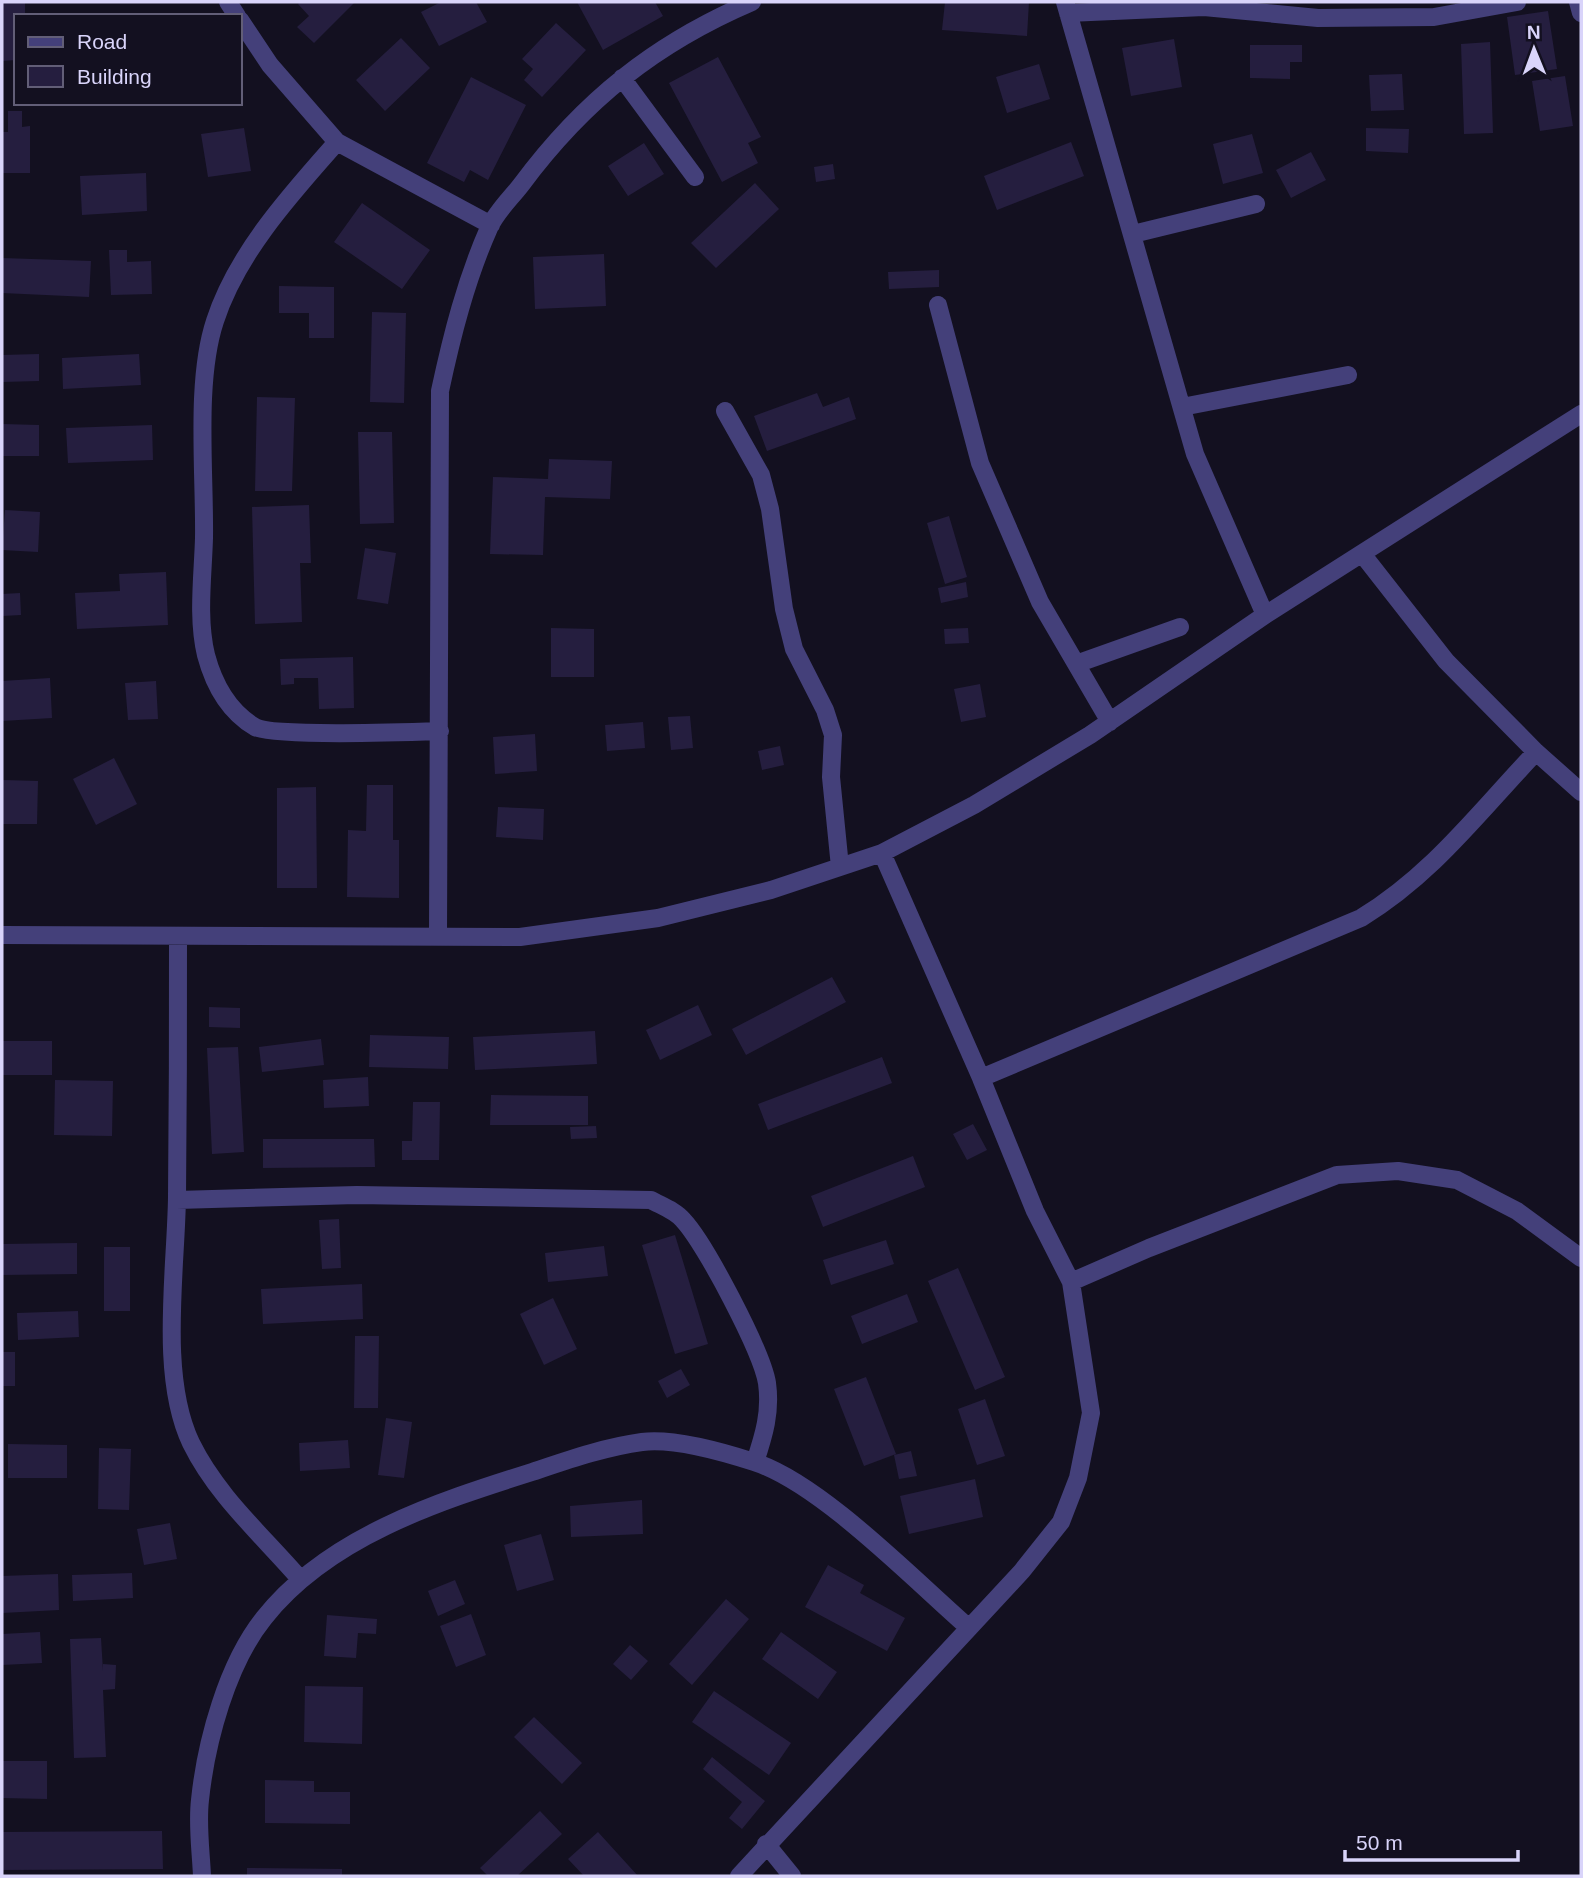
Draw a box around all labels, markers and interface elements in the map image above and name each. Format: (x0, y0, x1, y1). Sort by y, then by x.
legend (14, 14, 242, 105)
north arrow (1499, 14, 1569, 84)
text: N (1527, 22, 1541, 43)
text: Road (77, 30, 127, 53)
text: Building (77, 65, 152, 88)
scale bar (1345, 1818, 1518, 1862)
text: 50 m (1356, 1831, 1403, 1854)

